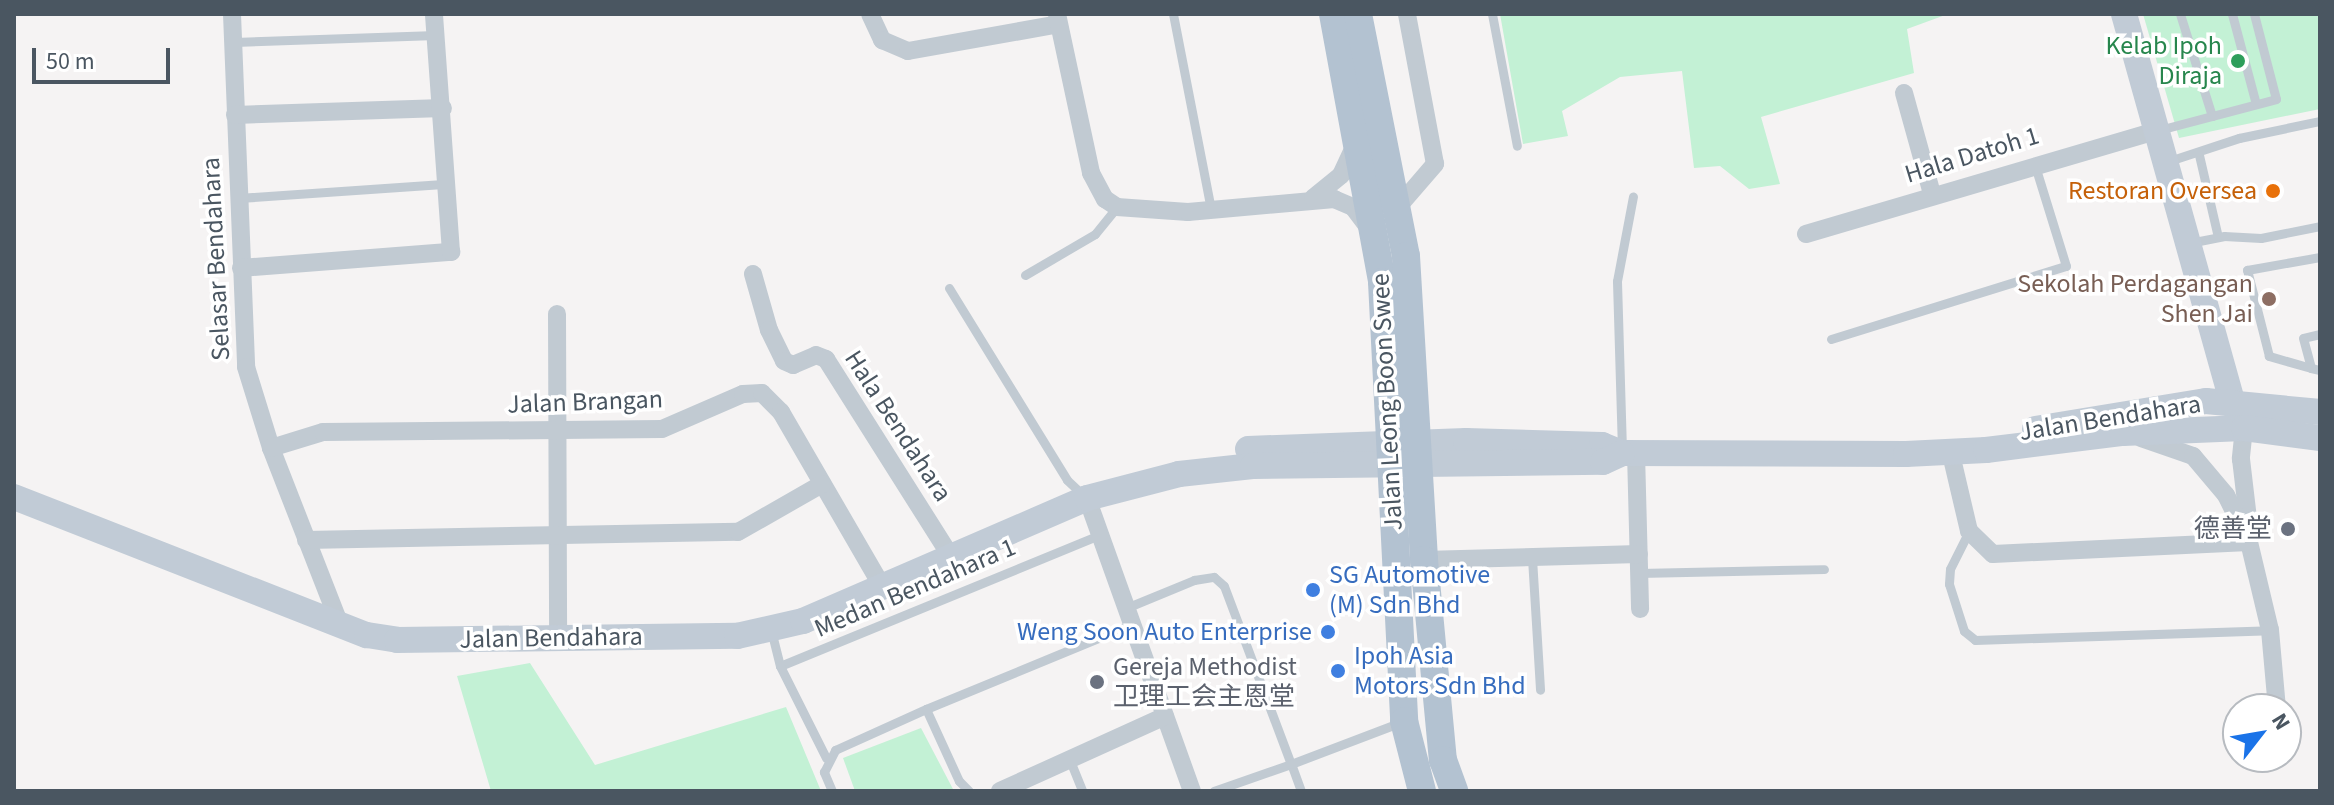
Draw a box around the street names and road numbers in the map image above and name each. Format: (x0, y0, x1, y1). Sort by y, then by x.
street label: Hala Datoh 1 (1901, 120, 2043, 190)
street label: Selasar Bendahara (195, 157, 237, 361)
street label: Jalan Leong Boon Swee (1365, 272, 1409, 532)
street label: Hala Bendahara (838, 345, 958, 507)
street label: Jalan Brangan (507, 384, 663, 420)
street label: Jalan Bendahara (2017, 388, 2203, 448)
street label: Medan Bendahara 1 (810, 532, 1020, 644)
street label: Jalan Bendahara (459, 621, 643, 655)

